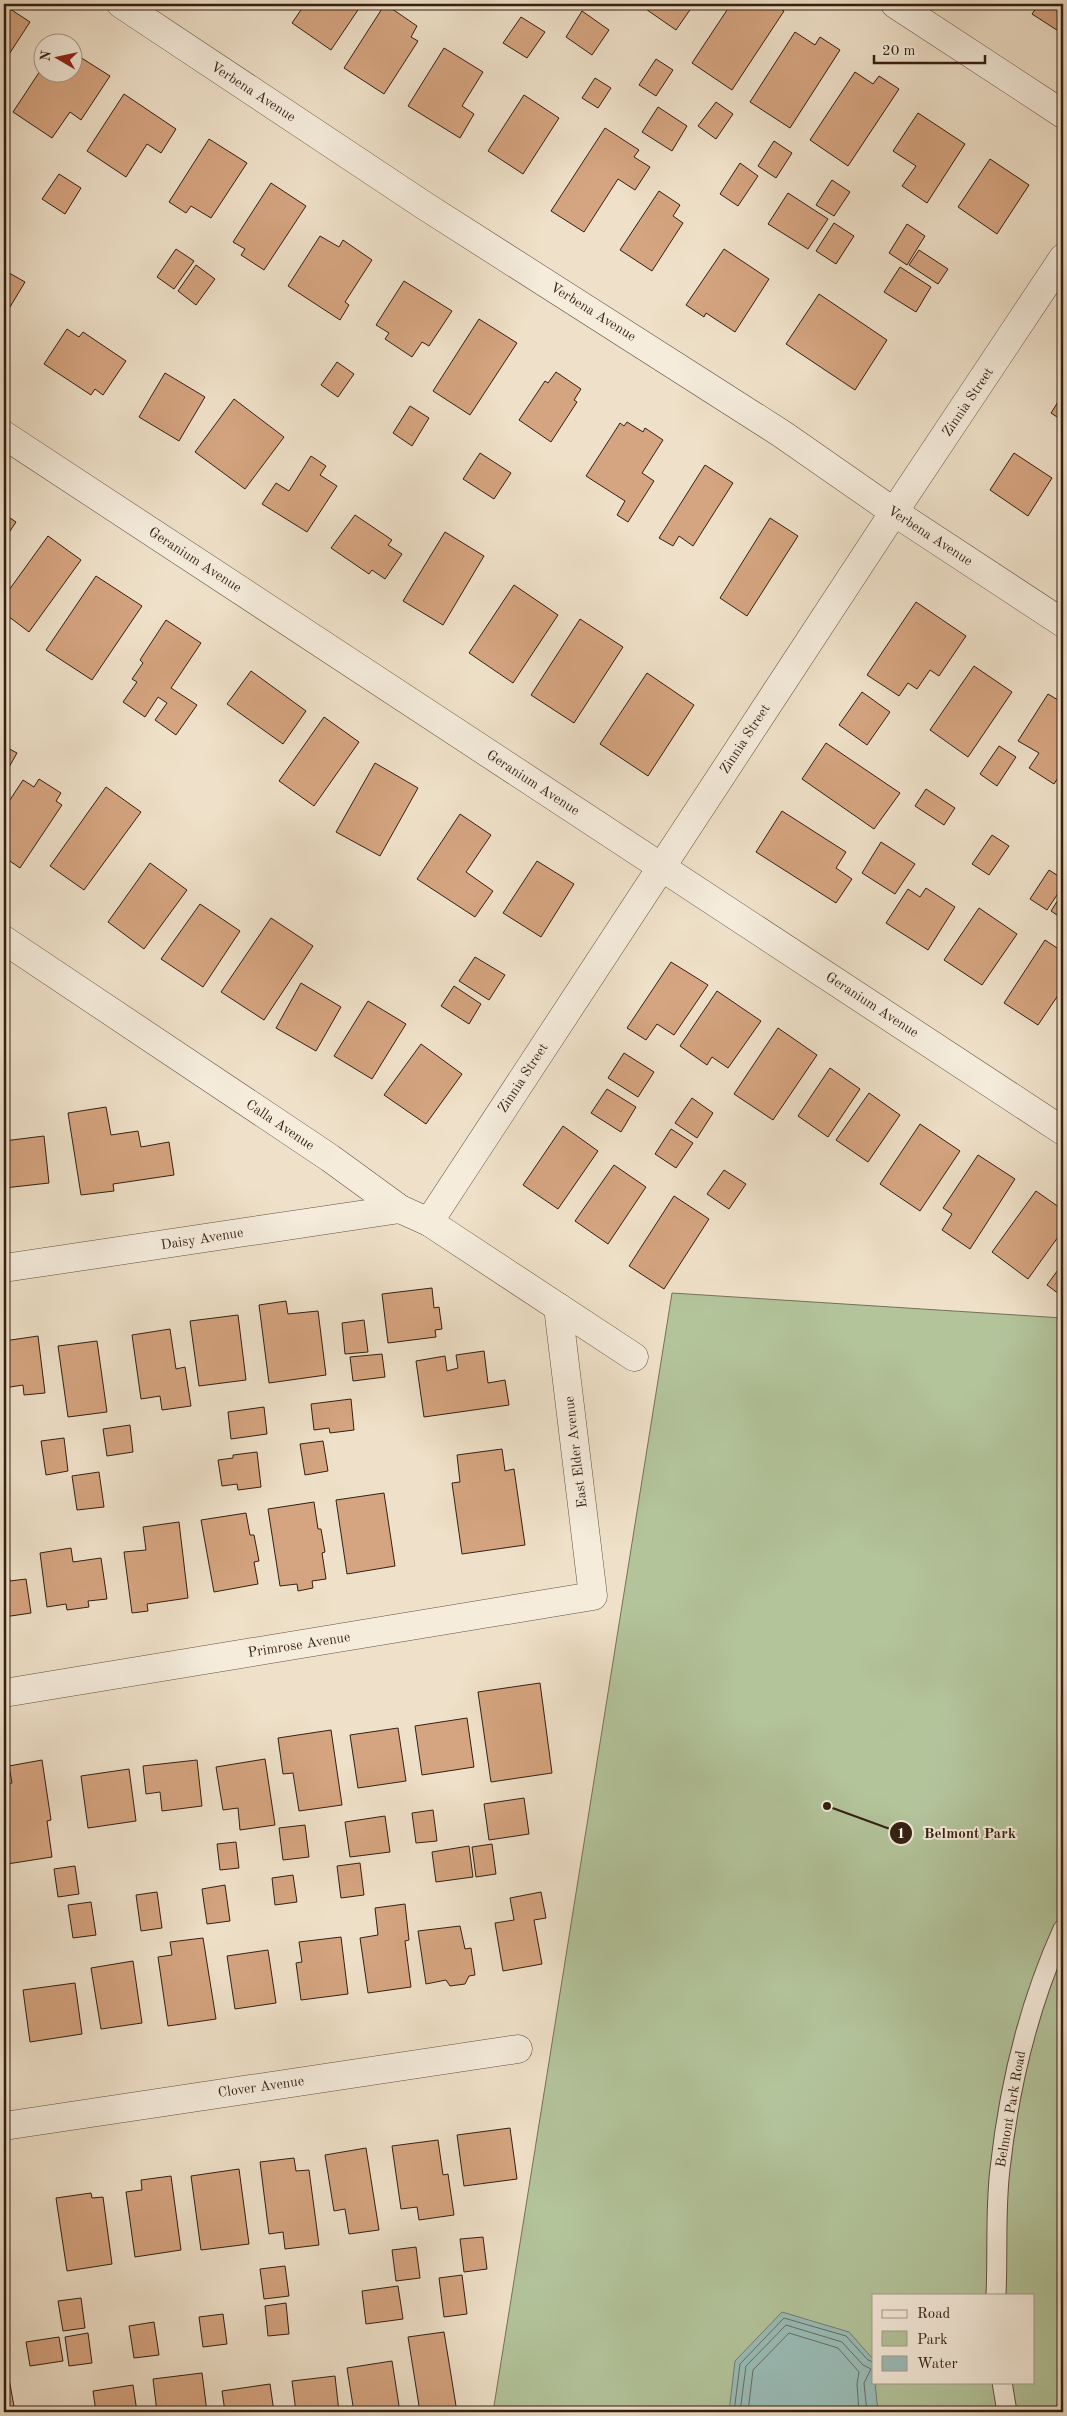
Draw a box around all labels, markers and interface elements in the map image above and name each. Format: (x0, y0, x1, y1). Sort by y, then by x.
north arrow (32, 32, 82, 82)
scale bar (874, 32, 986, 64)
text: 20 m (882, 44, 916, 59)
text: N (38, 49, 54, 63)
street label: Verbena Avenue (208, 59, 298, 125)
street label: Verbena Avenue (548, 280, 638, 344)
street label: Zinnia Street (940, 365, 996, 439)
street label: Verbena Avenue (885, 503, 975, 569)
street label: Geranium Avenue (146, 525, 244, 595)
street label: Zinnia Street (717, 702, 773, 776)
street label: Geranium Avenue (484, 748, 582, 818)
street label: Geranium Avenue (823, 970, 921, 1040)
street label: Zinnia Street (495, 1041, 551, 1115)
street label: Calla Avenue (243, 1097, 317, 1153)
street label: Daisy Avenue (160, 1226, 244, 1252)
street label: East Elder Avenue (562, 1395, 590, 1509)
street label: Primrose Avenue (247, 1630, 351, 1660)
callout: Belmont Park (888, 1818, 1026, 1848)
text: 1 (897, 1827, 905, 1842)
text: Belmont Park (924, 1827, 1017, 1842)
street label: Belmont Park Road (994, 2050, 1028, 2168)
street label: Clover Avenue (217, 2074, 305, 2100)
legend (872, 2294, 1034, 2384)
text: Road (917, 2307, 951, 2322)
text: Park (917, 2333, 948, 2348)
text: Water (917, 2357, 958, 2372)

